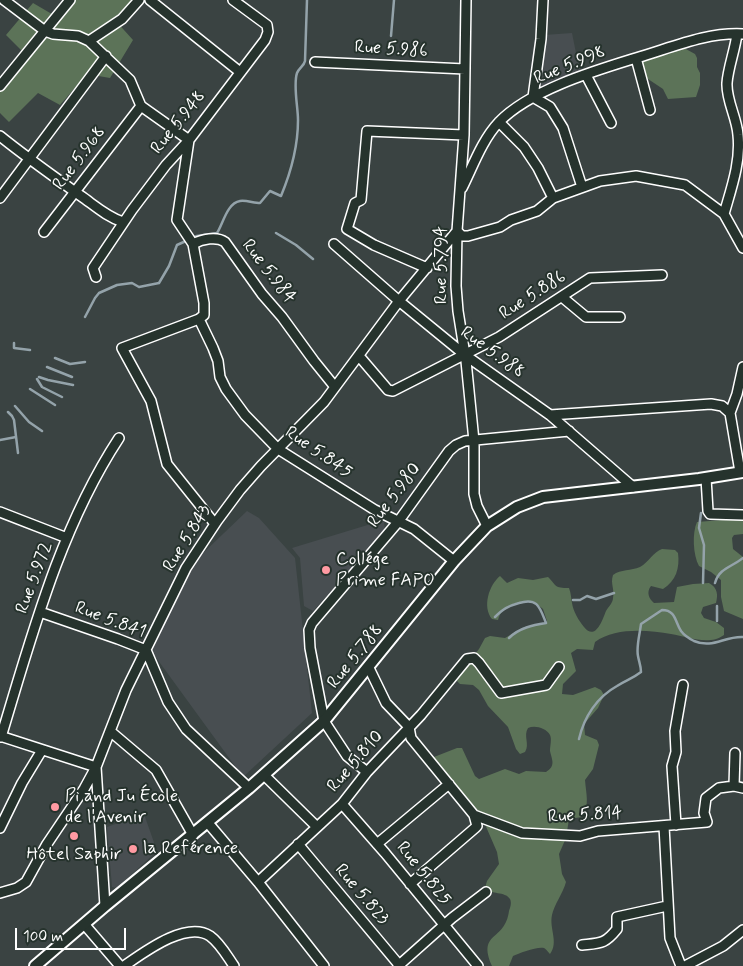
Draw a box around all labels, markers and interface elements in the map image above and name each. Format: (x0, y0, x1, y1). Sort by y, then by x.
street label: Rue 5.986 (354, 37, 428, 63)
street label: Rue 5.998 (531, 42, 609, 90)
street label: Rue 5.948 (147, 87, 211, 159)
street label: Rue 5.968 (49, 123, 111, 195)
street label: Rue 5.794 (431, 226, 453, 304)
street label: Rue 5.984 (236, 236, 300, 308)
street label: Rue 5.886 (496, 267, 570, 325)
street label: Rue 5.988 (455, 322, 529, 384)
street label: Rue 5.845 (280, 422, 356, 484)
street label: Rue 5.980 (364, 459, 426, 533)
street label: Rue 5.843 (159, 502, 217, 576)
street label: Rue 5.972 (12, 539, 58, 617)
place label: Collége Prime FAPO (336, 549, 435, 592)
marker: Collége Prime FAPO (320, 564, 332, 576)
street label: Rue 5.841 (71, 598, 149, 644)
street label: Rue 5.788 (323, 620, 389, 694)
street label: Rue 5.810 (323, 727, 389, 797)
place label: Pi and Ju École de l'Avenir (65, 786, 178, 829)
marker: Pi and Ju École de l'Avenir (49, 801, 61, 813)
street label: Rue 5.814 (547, 803, 623, 829)
marker: Hôtel Saphir (68, 830, 80, 842)
place label: la Reférence (143, 838, 238, 860)
street label: Rue 5.825 (391, 838, 455, 910)
marker: la Reférence (127, 843, 139, 855)
place label: Hôtel Saphir (26, 844, 122, 866)
street label: Rue 5.823 (329, 860, 393, 930)
scale bar (18, 918, 129, 950)
text: 100 m (23, 927, 63, 947)

